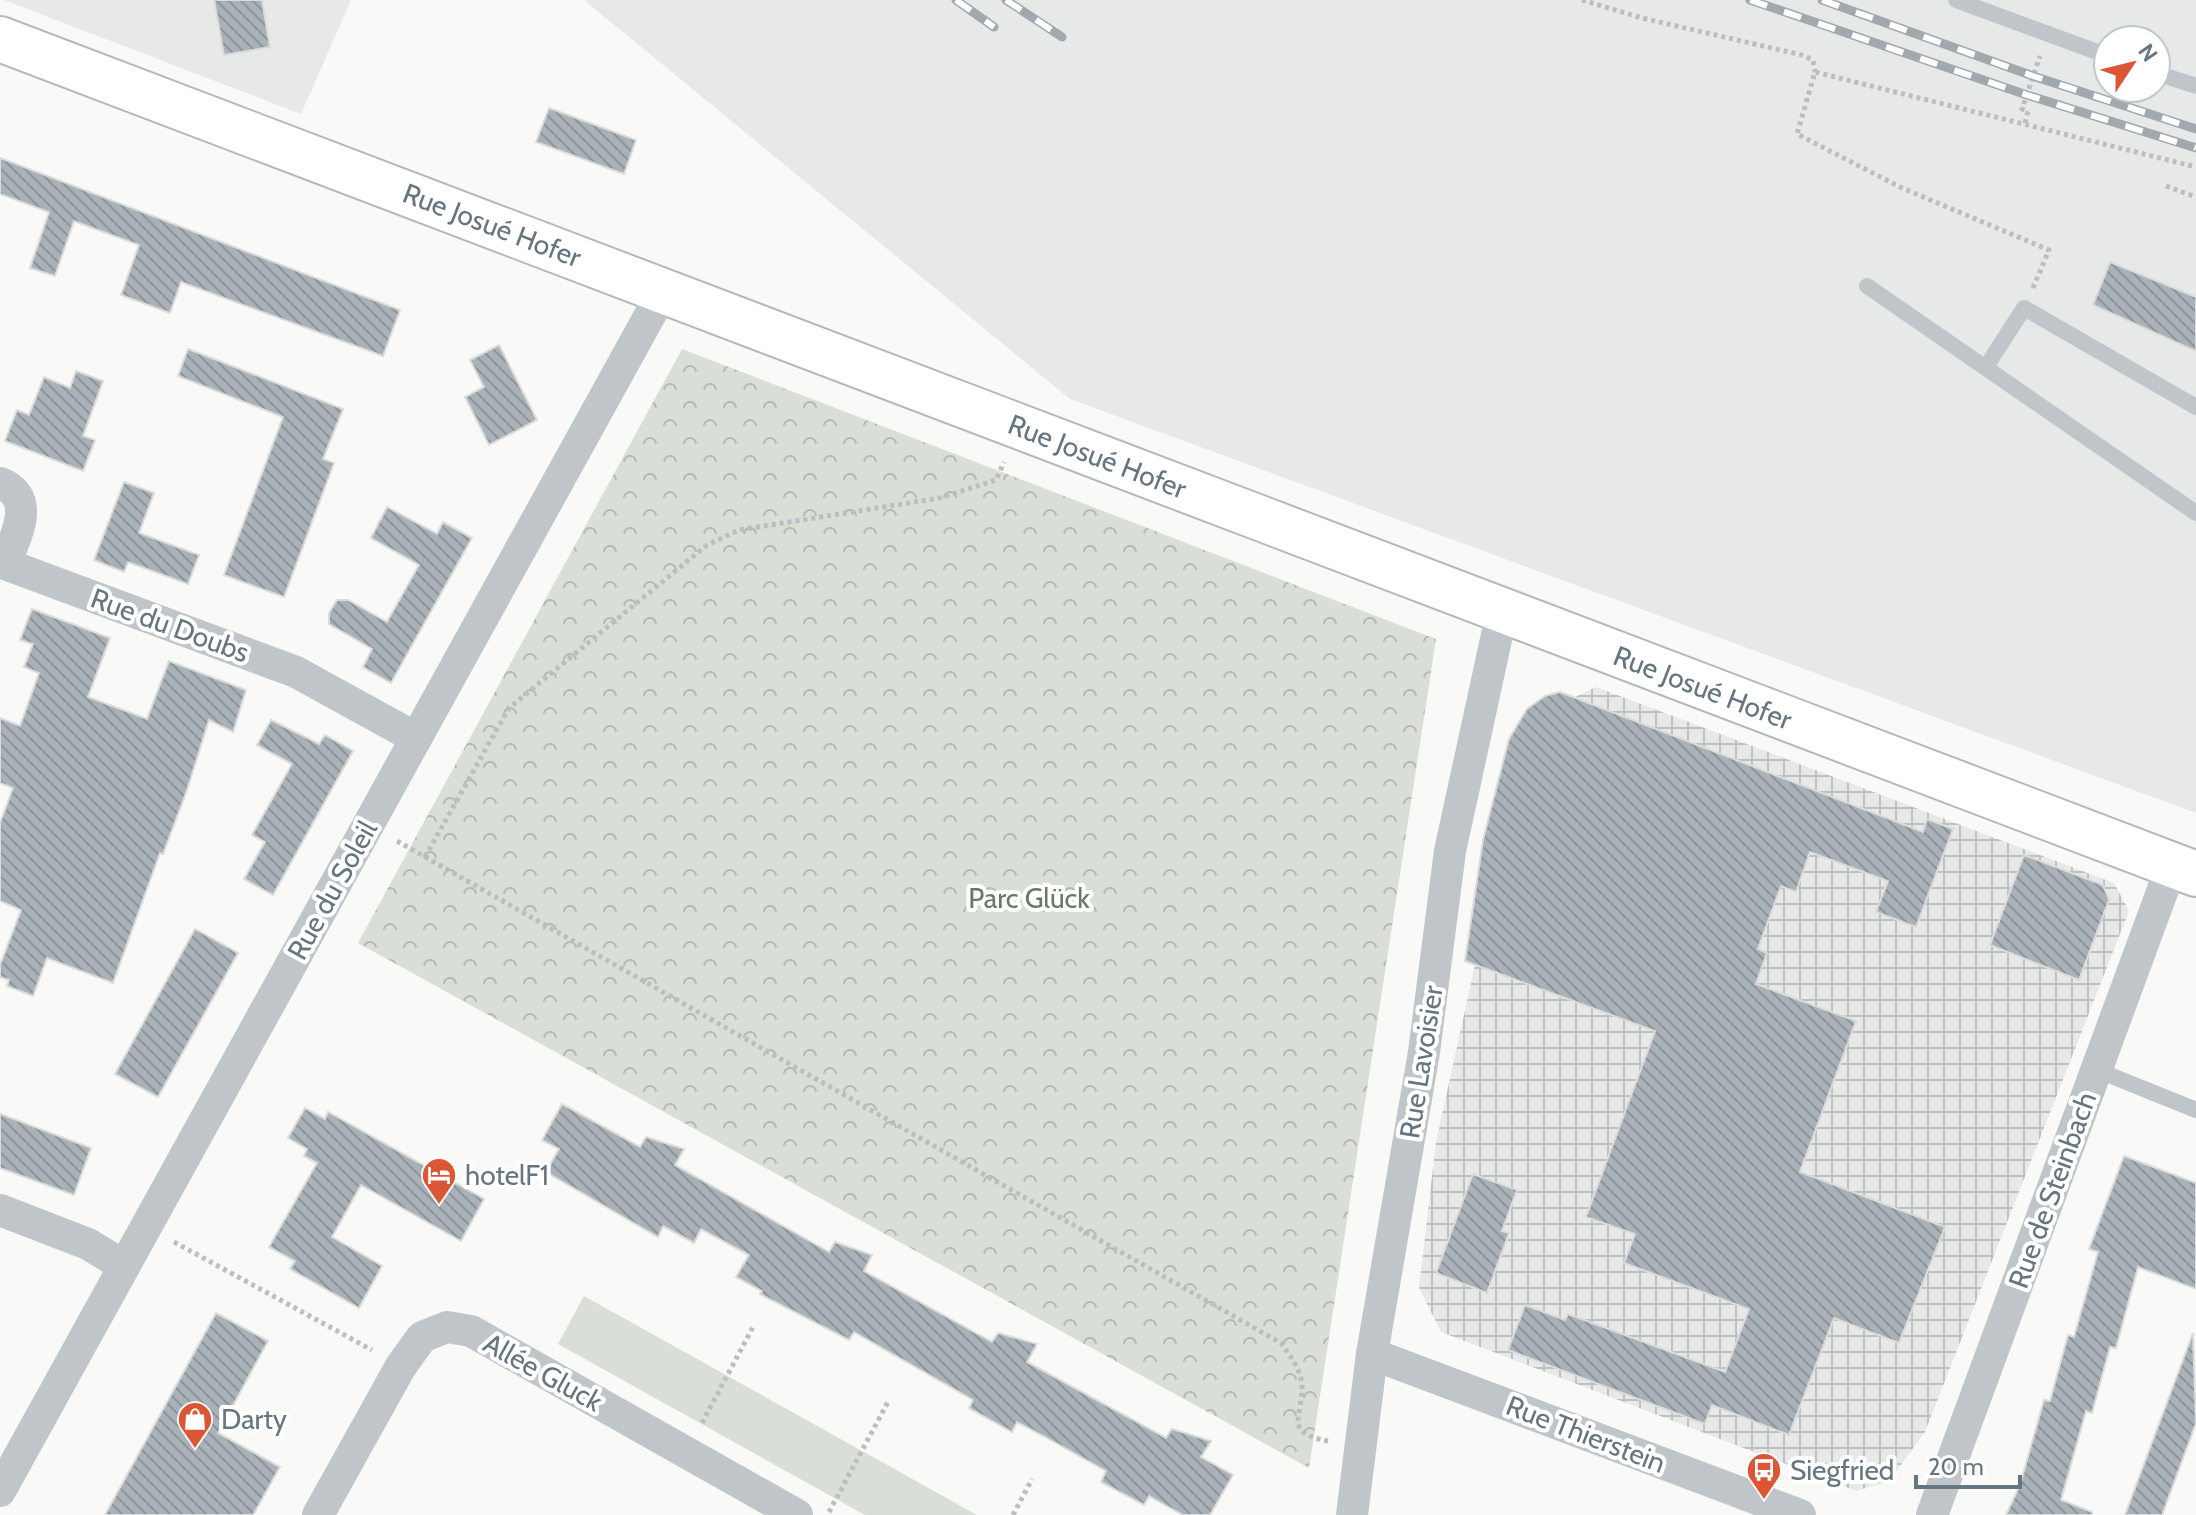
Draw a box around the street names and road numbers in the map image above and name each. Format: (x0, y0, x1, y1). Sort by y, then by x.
street label: Rue Josué Hofer (398, 176, 586, 274)
street label: Rue Josué Hofer (1004, 407, 1191, 506)
street label: Rue du Doubs (86, 581, 254, 669)
street label: Rue Josué Hofer (1609, 638, 1797, 737)
street label: Rue du Soleil (280, 814, 384, 965)
street label: Rue Lavoisier (1392, 983, 1450, 1141)
street label: Rue de Steinbach (2001, 1087, 2103, 1293)
street label: Allée Gluck (478, 1326, 609, 1419)
street label: Rue Thierstein (1502, 1388, 1670, 1480)

